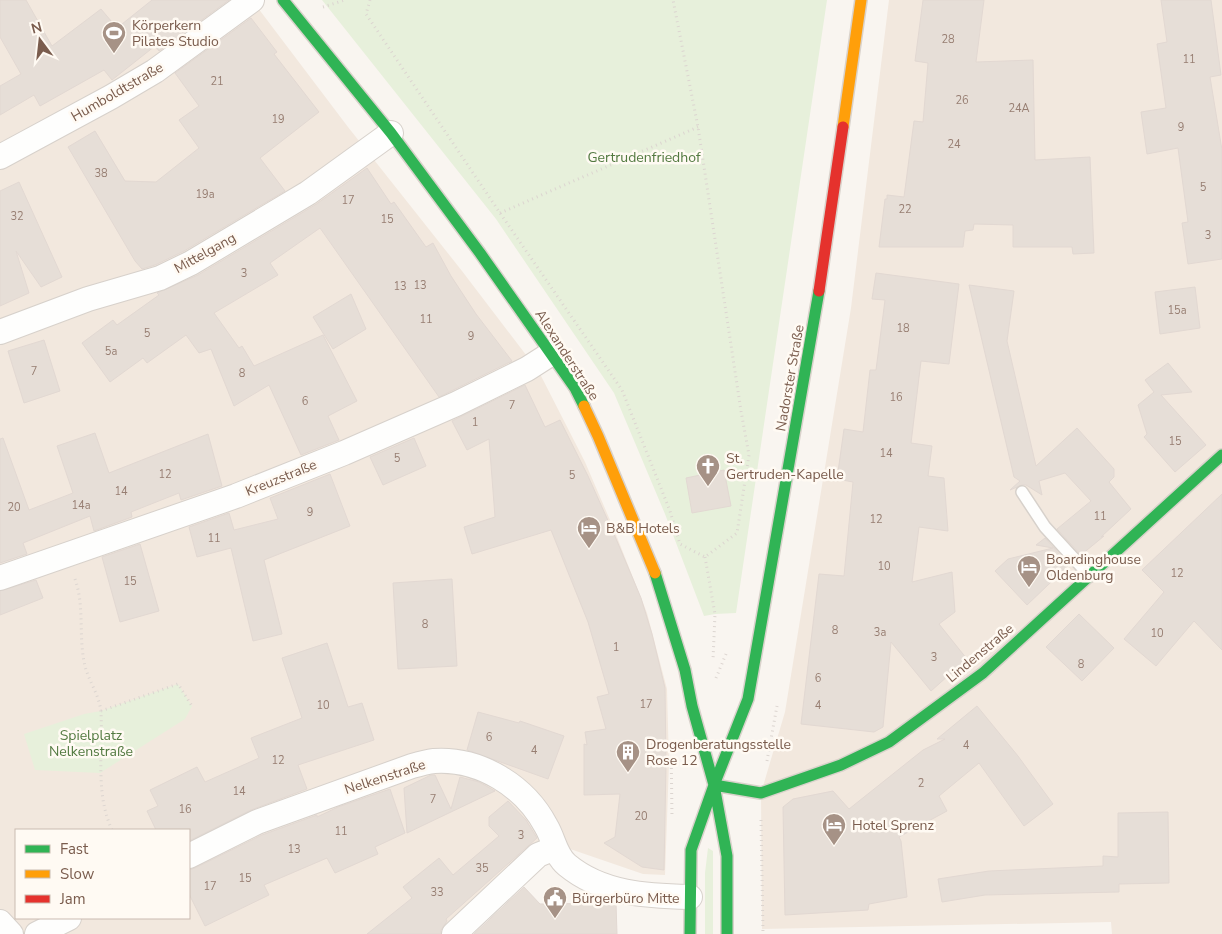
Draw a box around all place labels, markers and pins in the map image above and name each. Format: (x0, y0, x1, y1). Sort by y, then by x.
place label: Körperkern Pilates Studio (132, 16, 219, 51)
sports icon: Körperkern Pilates Studio (101, 20, 127, 54)
place label: St. Gertruden-Kapelle (726, 449, 844, 484)
church icon: St. Gertruden-Kapelle (695, 453, 721, 487)
hotel icon: B&B Hotels (576, 515, 602, 549)
place label: B&B Hotels (606, 519, 680, 538)
place label: Boardinghouse Oldenburg (1046, 550, 1141, 585)
hotel icon: Boardinghouse Oldenburg (1016, 554, 1042, 588)
place label: Drogenberatungsstelle Rose 12 (646, 735, 791, 770)
building icon: Drogenberatungsstelle Rose 12 (615, 739, 641, 773)
hotel icon: Hotel Sprenz (821, 812, 847, 846)
place label: Hotel Sprenz (852, 816, 934, 835)
public building icon: Bürgerbüro Mitte (542, 885, 568, 919)
place label: Bürgerbüro Mitte (572, 889, 679, 908)

